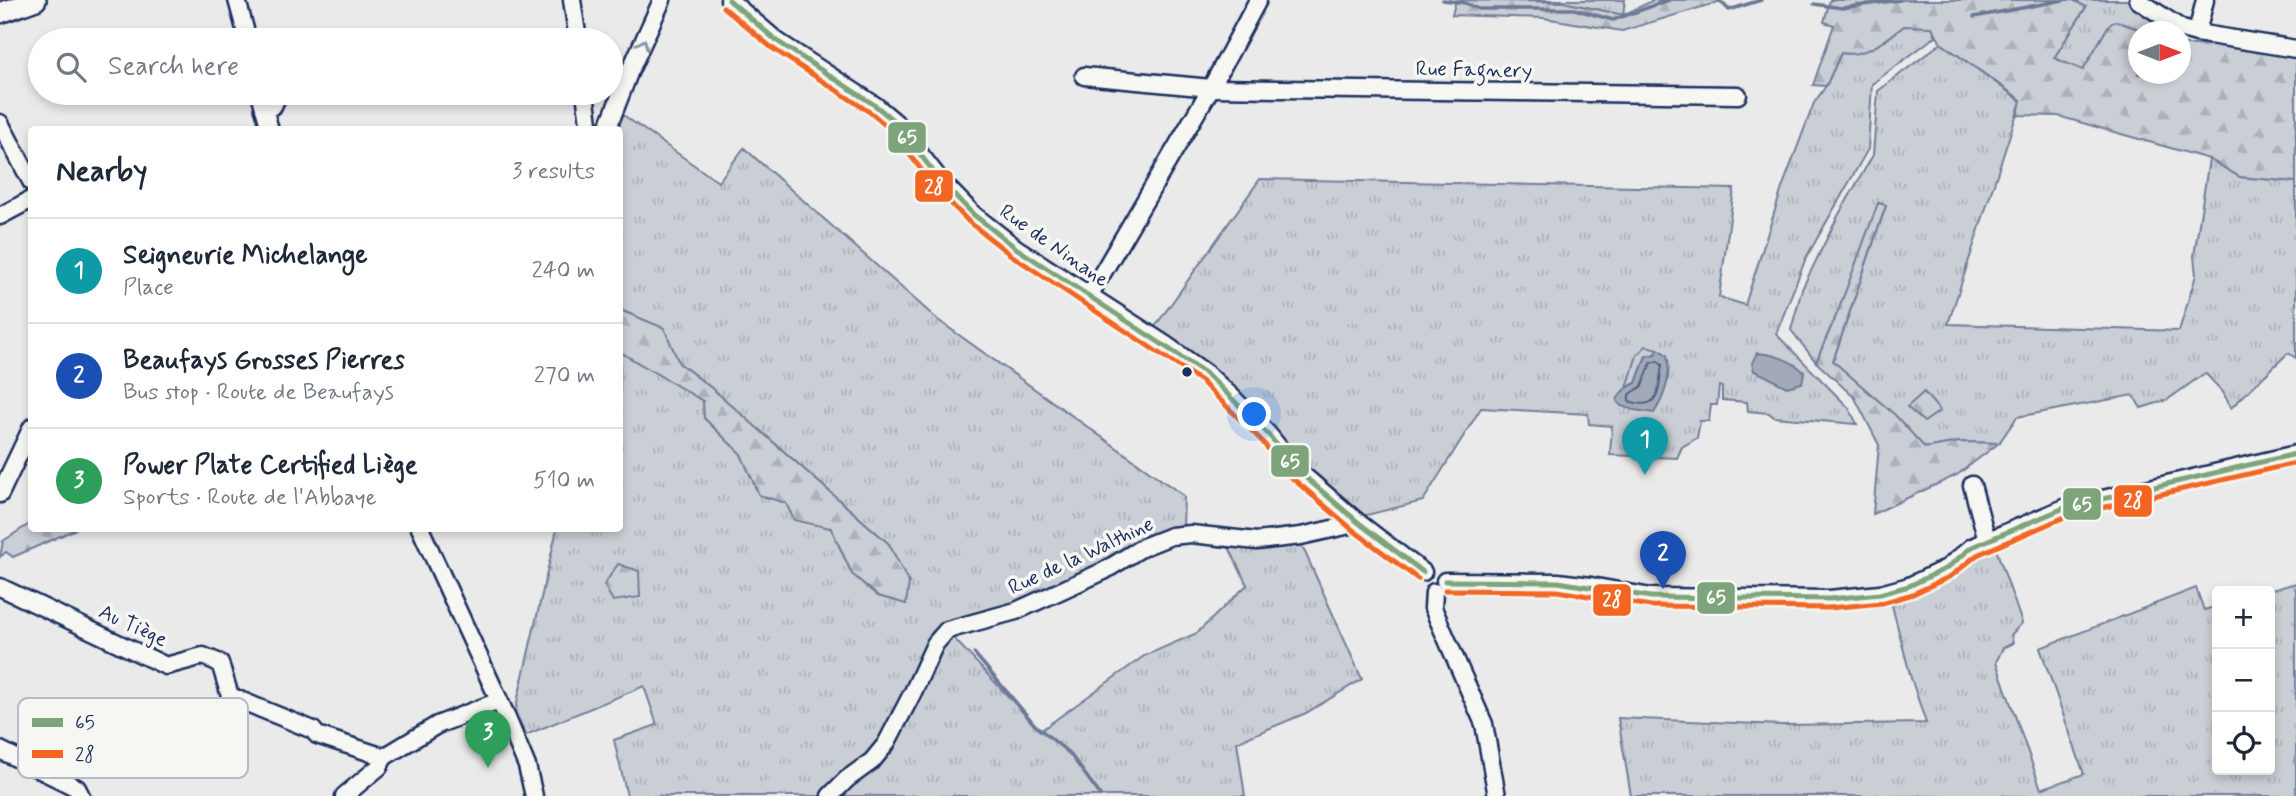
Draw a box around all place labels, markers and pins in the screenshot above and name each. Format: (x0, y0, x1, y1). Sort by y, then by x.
unlabelled marker (1180, 365, 1194, 379)
pin: 1 (1622, 417, 1668, 475)
pin: 2 (1640, 531, 1686, 589)
pin: 3 (465, 710, 511, 768)

